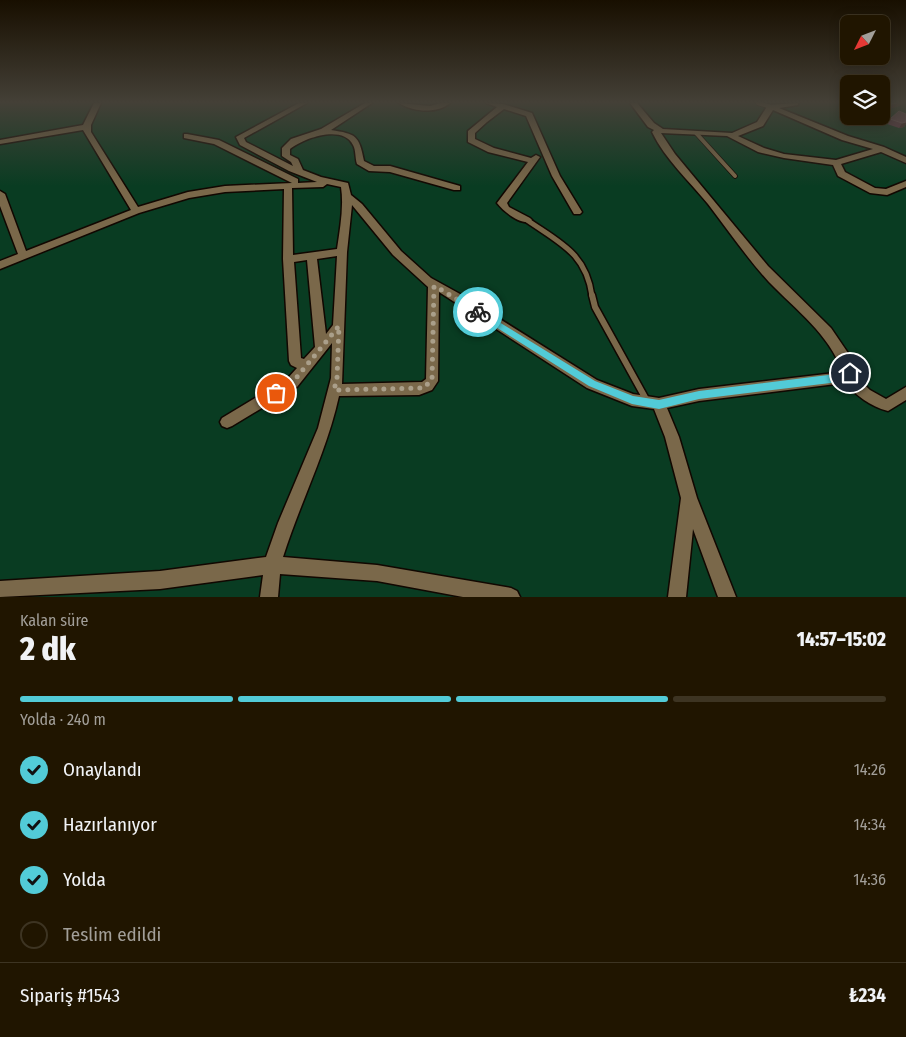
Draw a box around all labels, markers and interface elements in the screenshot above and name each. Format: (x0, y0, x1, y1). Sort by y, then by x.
north arrow (840, 15, 890, 65)
map controls (840, 15, 890, 125)
button: layers (840, 75, 890, 125)
courier (453, 287, 503, 337)
icon: bike (464, 298, 492, 326)
pin (829, 352, 871, 394)
icon: home (836, 359, 864, 387)
pin (255, 372, 297, 414)
icon: bag (262, 379, 290, 407)
text: Kalan süre (20, 611, 88, 630)
text: 14:57–15:02 (797, 628, 886, 651)
text: 2 dk (20, 630, 76, 668)
text: Yolda · 240 m (20, 710, 106, 729)
icon: check (20, 756, 48, 784)
text: Onaylandı (63, 758, 142, 781)
text: 14:26 (854, 760, 886, 779)
icon: check (20, 811, 48, 839)
text: Hazırlanıyor (63, 813, 157, 836)
text: 14:34 (854, 815, 886, 834)
icon: check (20, 866, 48, 894)
text: Yolda (63, 868, 106, 891)
text: 14:36 (853, 870, 886, 889)
text: Teslim edildi (63, 923, 161, 946)
text: Sipariş #1543 (20, 984, 120, 1007)
text: ₺234 (849, 984, 886, 1007)

